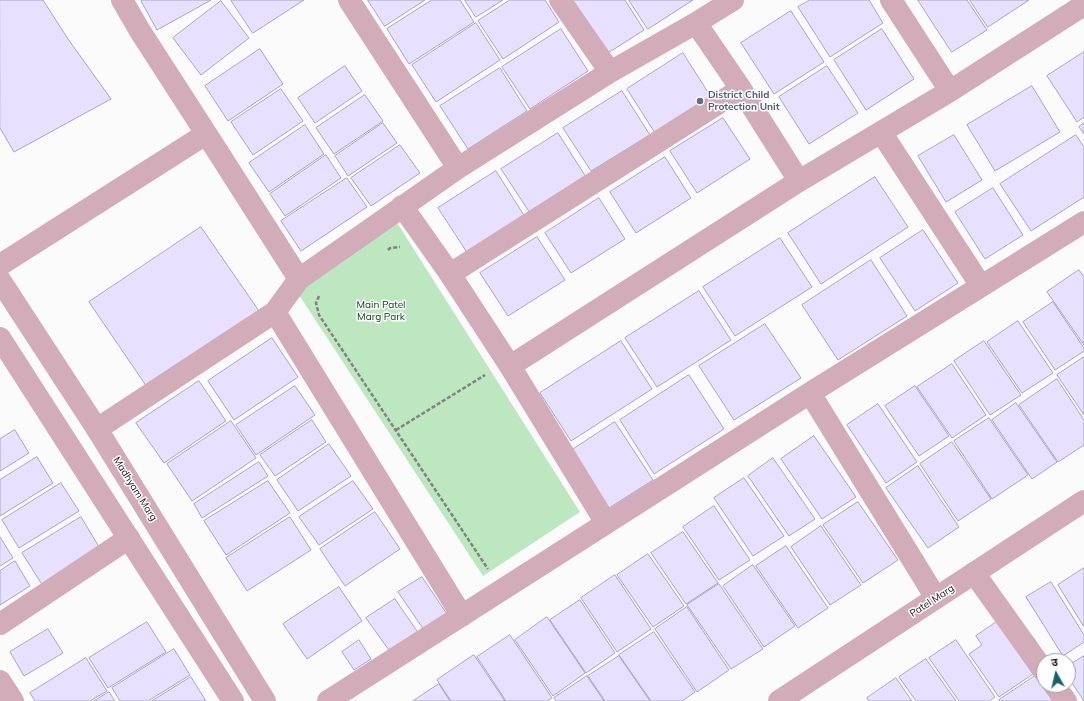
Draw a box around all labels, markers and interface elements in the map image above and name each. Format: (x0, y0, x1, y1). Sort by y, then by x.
place label: District Child Protection Unit (708, 89, 779, 112)
marker: District Child Protection Unit (695, 96, 705, 106)
park label: Main Patel Marg Park (357, 299, 405, 322)
street label: Madhyam Marg (111, 455, 159, 523)
street label: Patel Marg (908, 582, 956, 620)
north arrow (1036, 653, 1076, 693)
text: उ (1050, 655, 1059, 669)

